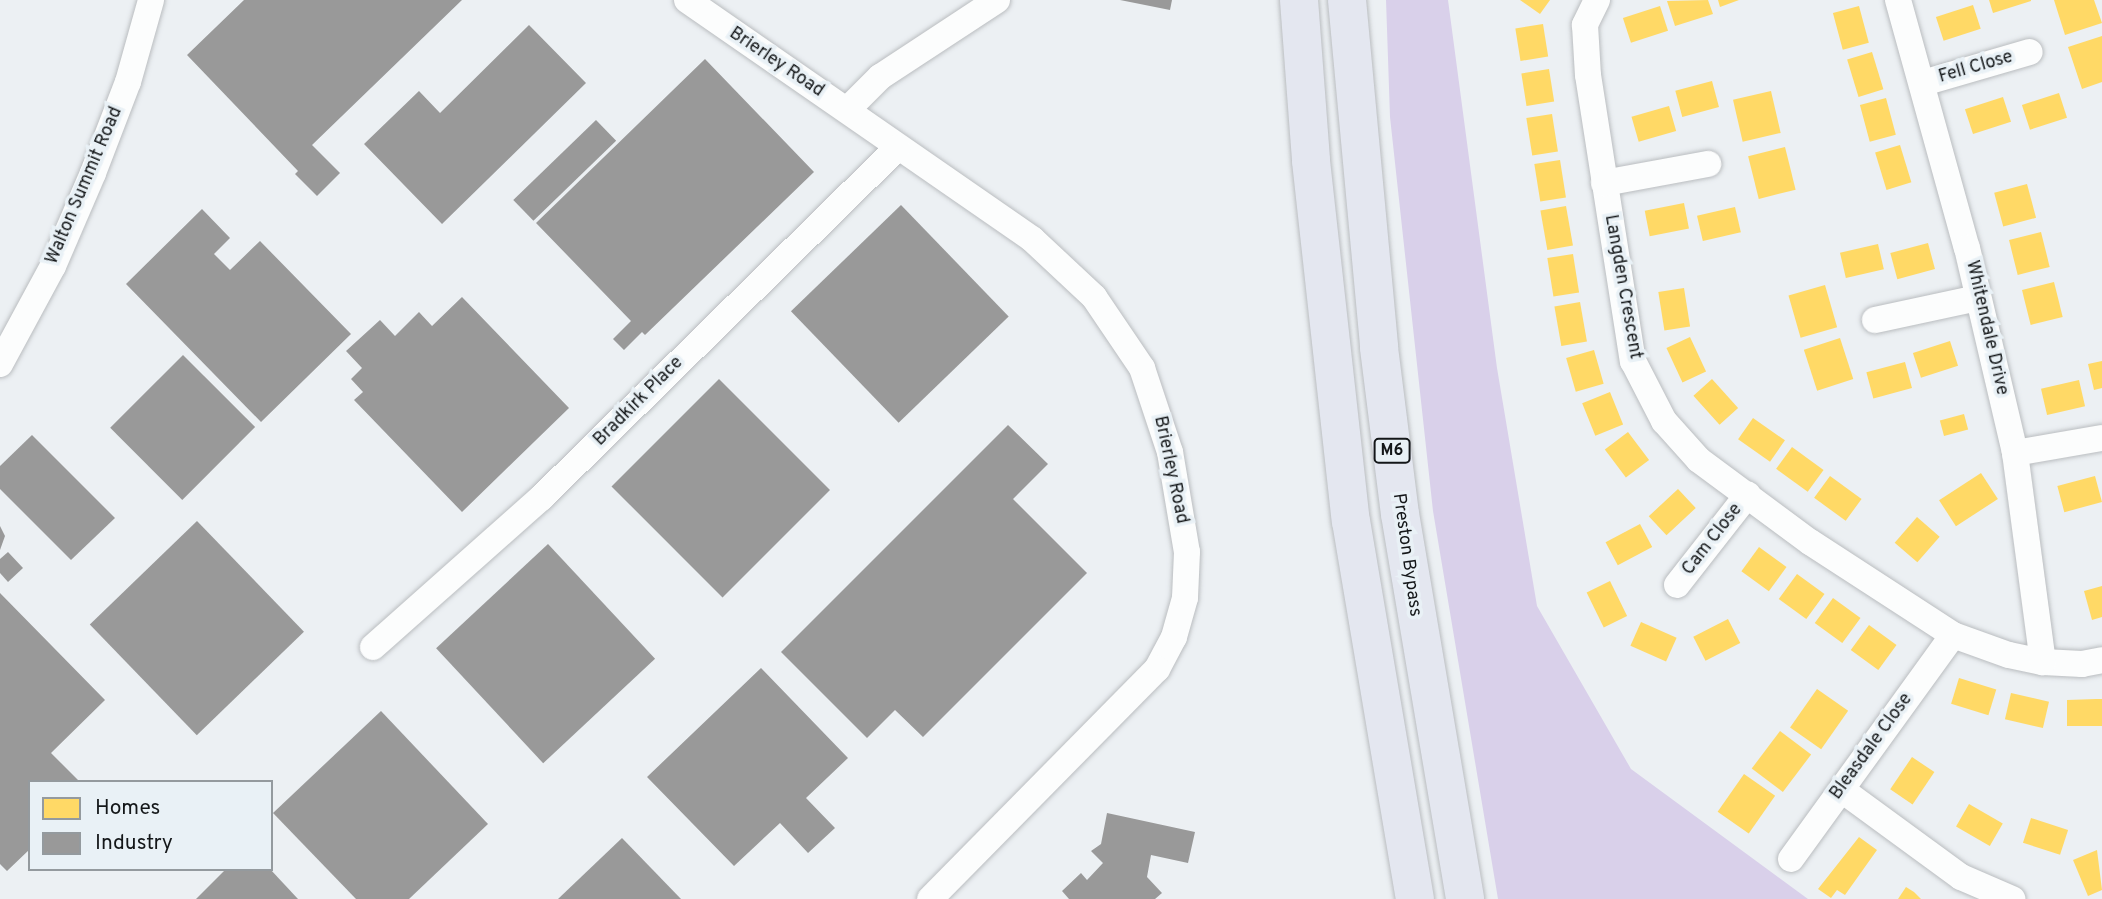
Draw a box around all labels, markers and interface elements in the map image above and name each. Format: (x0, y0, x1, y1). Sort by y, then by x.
street label: Brierley Road (725, 23, 827, 103)
street label: Fell Close (1936, 47, 2016, 89)
street label: Walton Summit Road (42, 104, 128, 268)
street label: Langden Crescent (1599, 213, 1645, 361)
street label: Whitendale Drive (1960, 259, 2012, 397)
street label: Bradkirk Place (590, 353, 688, 451)
street label: Brierley Road (1148, 414, 1192, 526)
road number: M6 (1373, 438, 1411, 464)
street label: Preston Bypass (1387, 492, 1425, 618)
street label: Cam Close (1678, 500, 1748, 580)
street label: Bleasdale Close (1826, 690, 1918, 804)
legend (28, 780, 273, 871)
text: Homes (95, 795, 160, 822)
text: Industry (95, 830, 173, 857)

